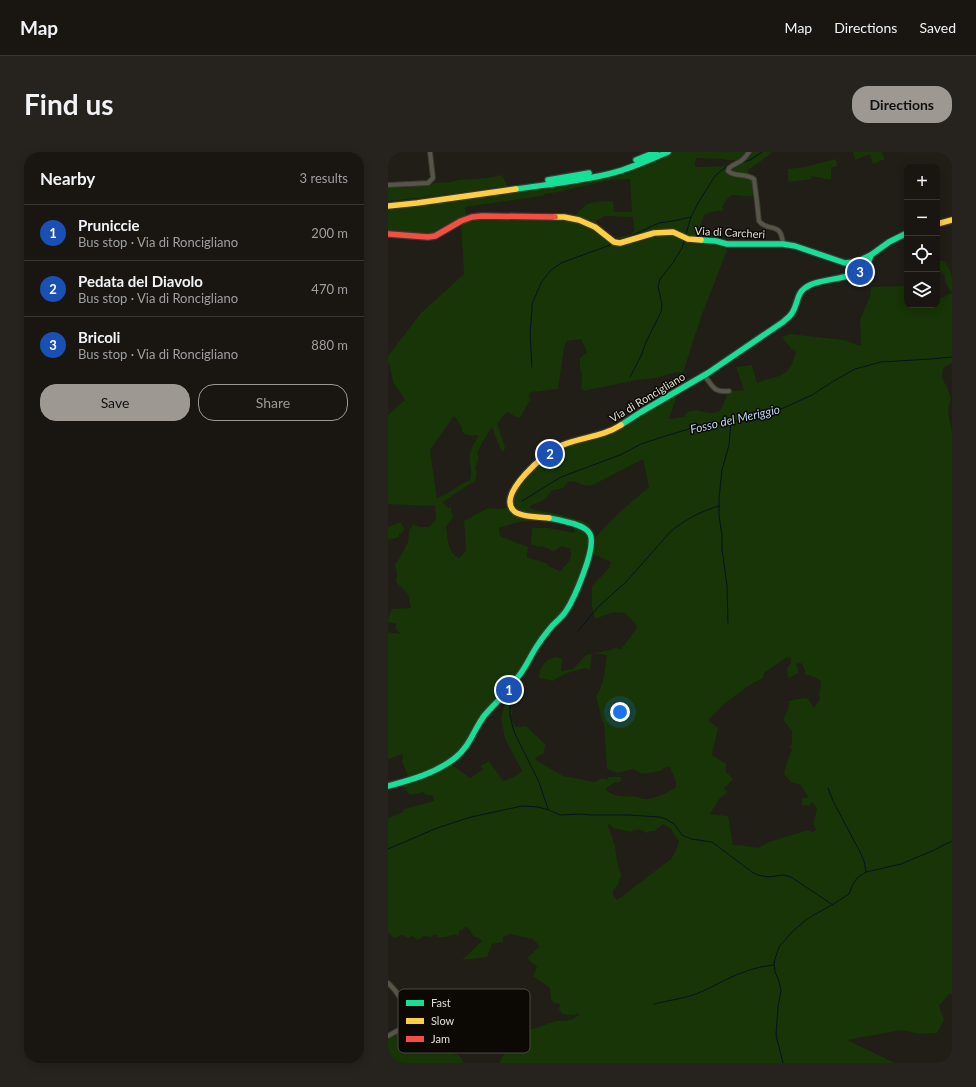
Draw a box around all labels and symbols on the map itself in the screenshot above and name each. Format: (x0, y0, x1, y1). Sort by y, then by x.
street label: Via di Carcheri (694, 224, 766, 240)
pin: 3 (847, 257, 873, 287)
street label: Via di Roncigliano (607, 369, 687, 425)
water label: Fosso del Meriggio (689, 401, 781, 437)
pin: 2 (537, 439, 563, 469)
pin: 1 (496, 675, 522, 705)
your location (610, 702, 630, 722)
legend (398, 989, 530, 1053)
text: Fast (431, 996, 451, 1009)
text: Slow (431, 1014, 455, 1027)
text: Jam (431, 1032, 450, 1045)

